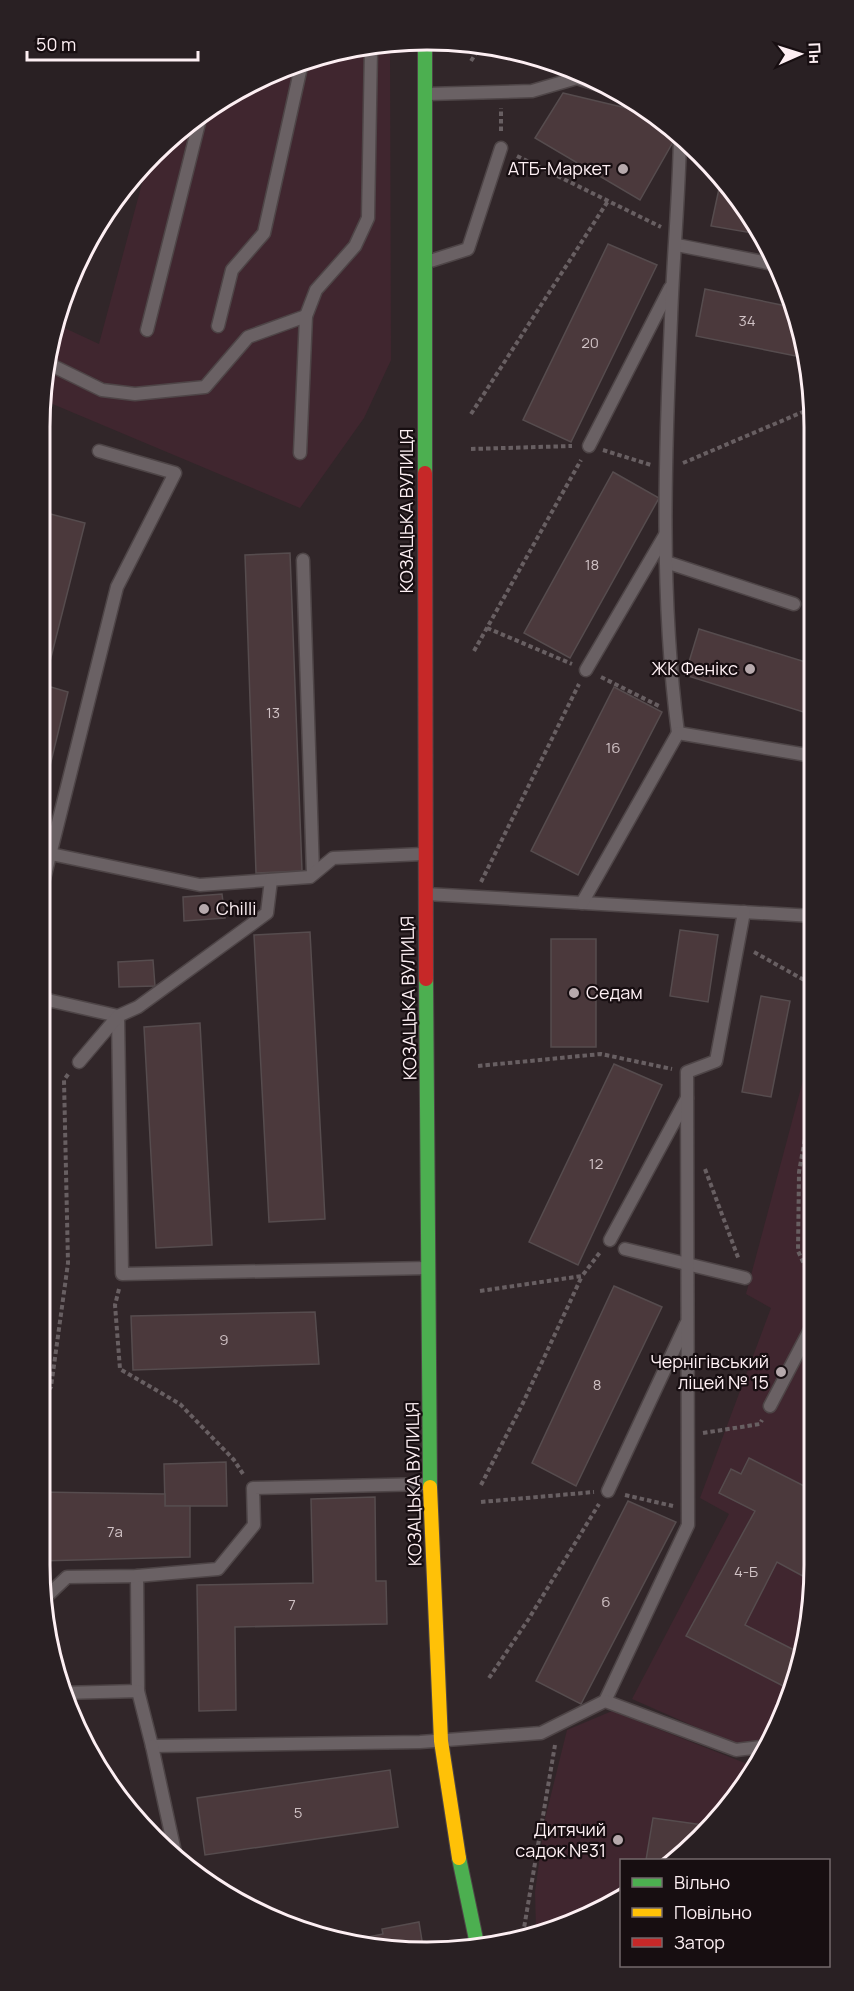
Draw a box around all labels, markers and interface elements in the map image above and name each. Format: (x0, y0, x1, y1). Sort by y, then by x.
scale bar (27, 24, 198, 62)
north arrow (770, 24, 830, 84)
text: 50 m (36, 32, 76, 56)
text: Пн (803, 42, 827, 65)
place label: АТБ-Маркет (508, 156, 611, 180)
marker: АТБ-Маркет (616, 162, 630, 176)
house number: 34 (738, 310, 756, 331)
house number: 20 (581, 332, 599, 353)
street label: КОЗАЦЬКА ВУЛИЦЯ (394, 429, 418, 593)
house number: 18 (585, 554, 599, 575)
place label: ЖК Фенікс (651, 656, 738, 680)
marker: ЖК Фенікс (743, 662, 757, 676)
house number: 13 (266, 702, 280, 723)
house number: 16 (605, 737, 621, 758)
place label: Chilli (216, 896, 256, 920)
marker: Chilli (197, 902, 211, 916)
street label: КОЗАЦЬКА ВУЛИЦЯ (395, 916, 421, 1080)
place label: Седам (586, 980, 643, 1004)
marker: Седам (567, 986, 581, 1000)
house number: 12 (589, 1153, 603, 1174)
house number: 9 (219, 1329, 229, 1350)
place label: Чернігівський ліцей № 15 (650, 1349, 769, 1394)
marker: Чернігівський ліцей № 15 (774, 1365, 788, 1379)
house number: 8 (593, 1374, 601, 1395)
street label: КОЗАЦЬКА ВУЛИЦЯ (400, 1402, 426, 1566)
house number: 7а (107, 1521, 123, 1542)
house number: 4-Б (734, 1561, 758, 1582)
house number: 6 (601, 1591, 611, 1612)
house number: 7 (288, 1594, 296, 1615)
house number: 5 (294, 1802, 302, 1823)
place label: Дитячий садок №31 (515, 1817, 606, 1862)
marker: Дитячий садок №31 (611, 1833, 625, 1847)
legend (620, 1859, 830, 1967)
text: Вільно (674, 1870, 730, 1894)
text: Повільно (674, 1900, 752, 1924)
text: Затор (674, 1930, 725, 1954)

